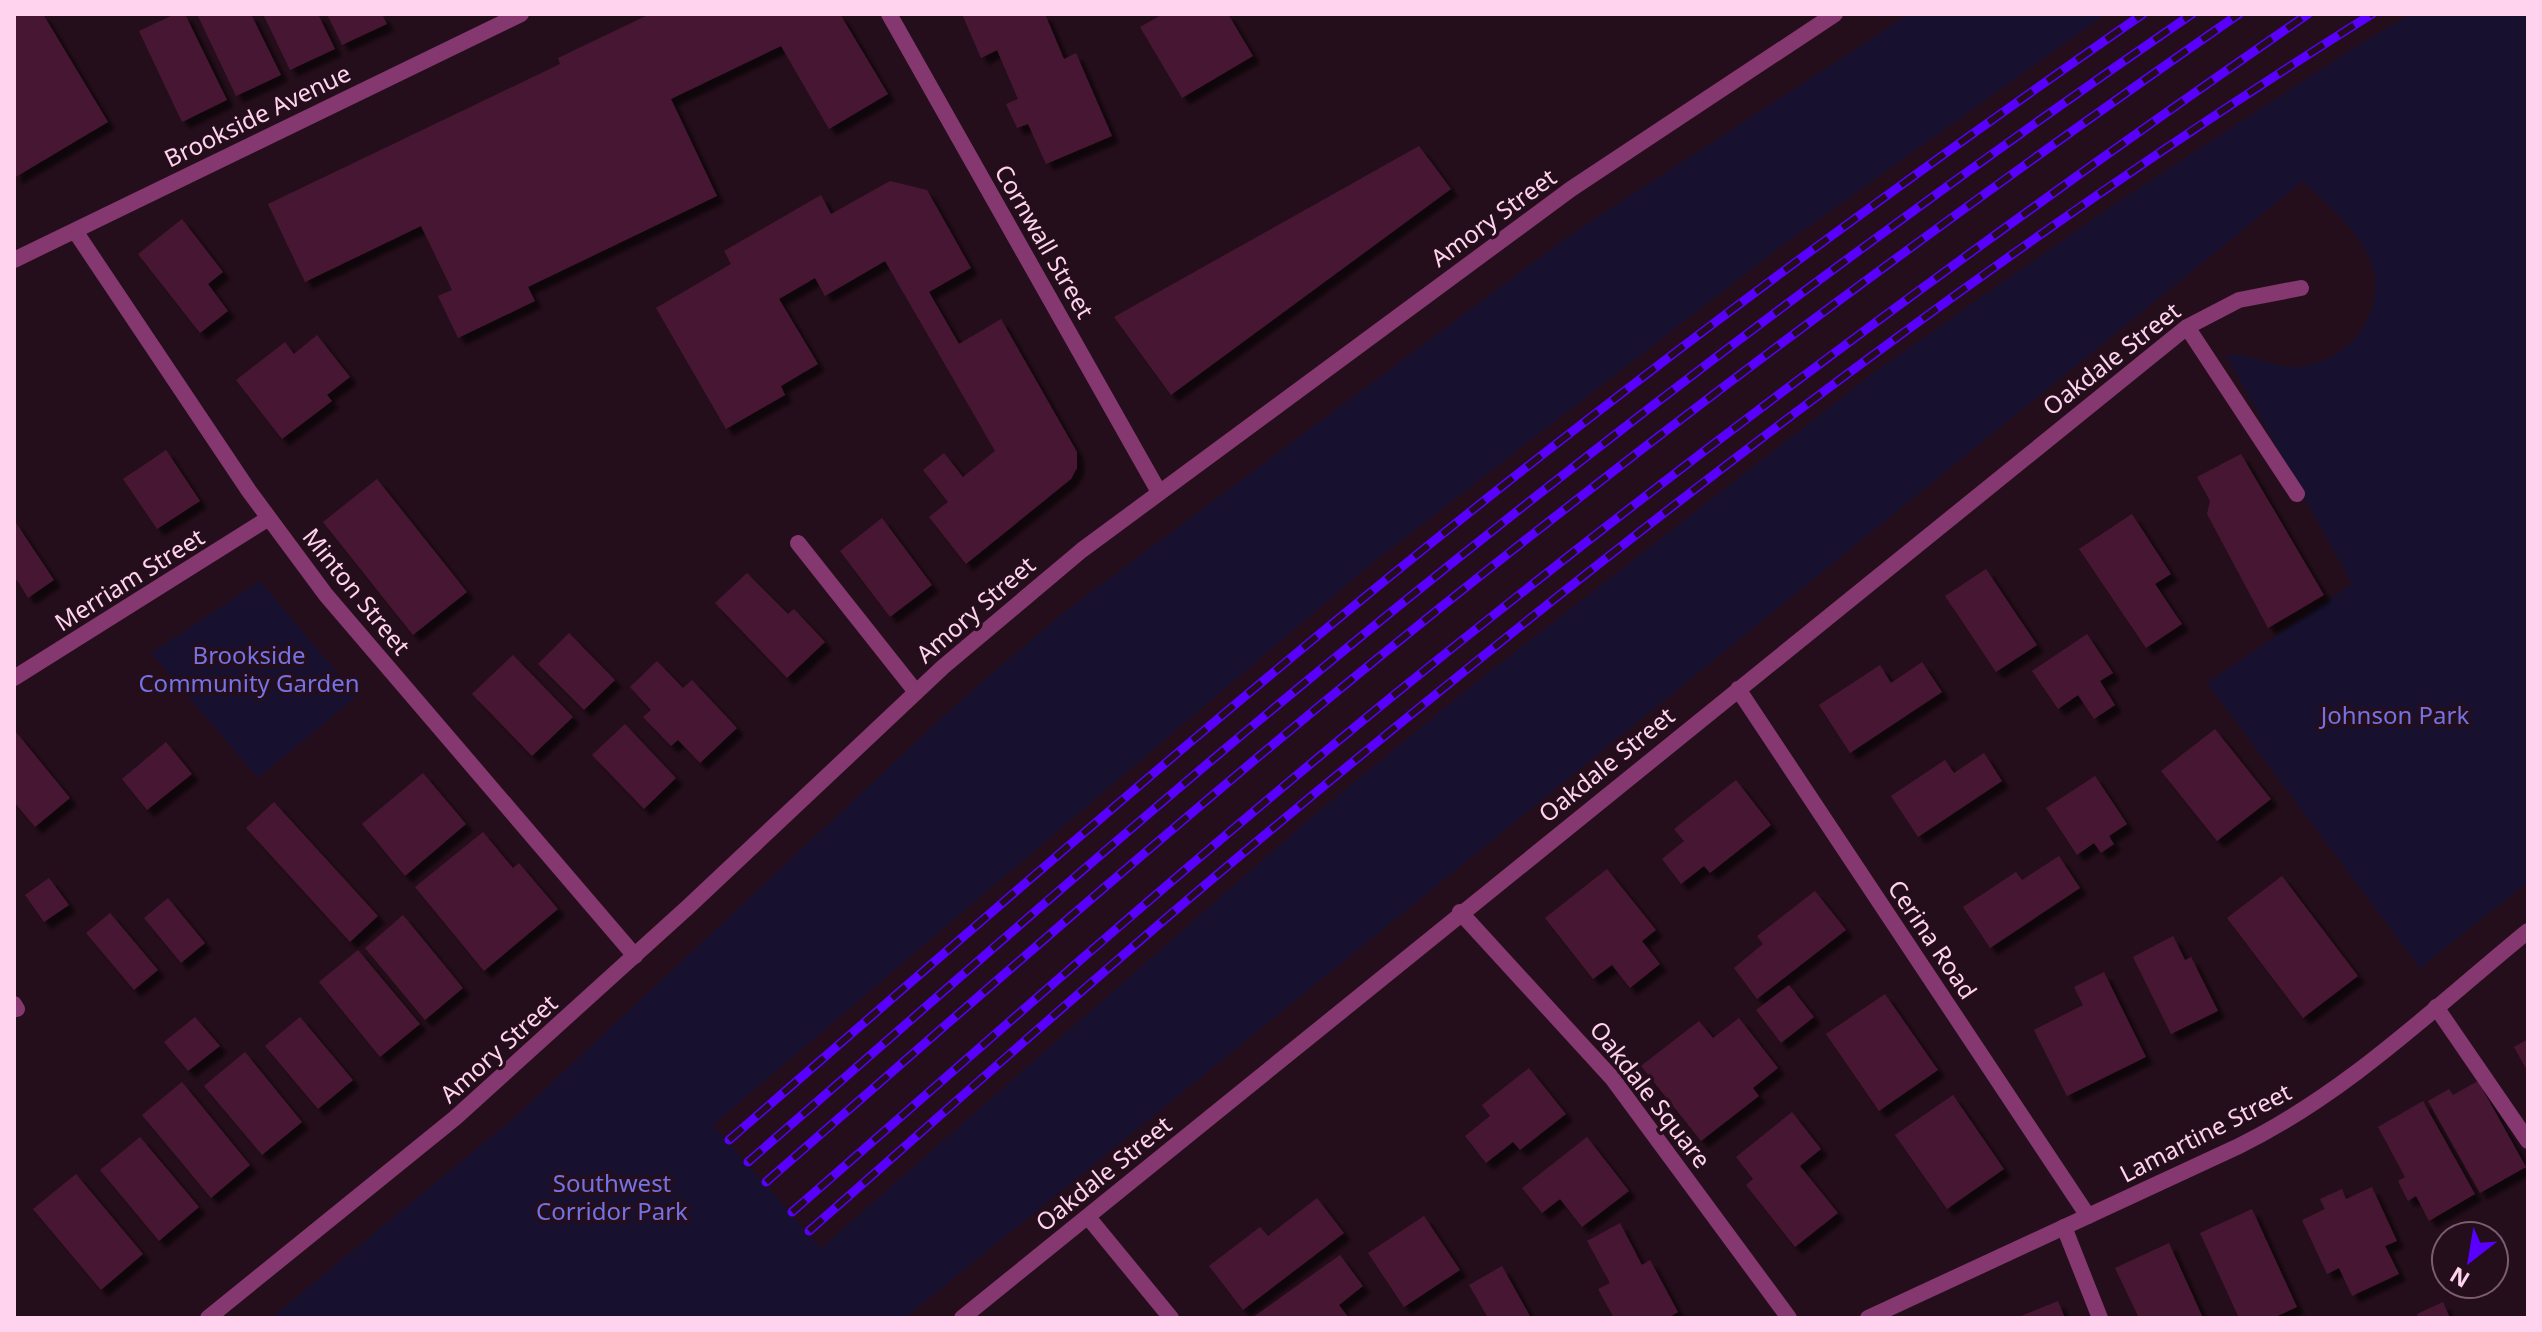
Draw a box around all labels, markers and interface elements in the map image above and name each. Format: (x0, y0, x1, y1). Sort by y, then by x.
street label: Brookside Avenue (158, 56, 356, 174)
street label: Cornwall Street (988, 158, 1103, 324)
street label: Amory Street (1424, 160, 1563, 274)
street label: Oakdale Street (2035, 294, 2187, 422)
street label: Merriam Street (48, 520, 210, 638)
street label: Minton Street (296, 521, 419, 662)
street label: Amory Street (908, 548, 1042, 670)
park label: Brookside Community Garden (138, 638, 360, 699)
park label: Johnson Park (2319, 698, 2469, 731)
street label: Oakdale Street (1531, 699, 1681, 829)
street label: Cerina Road (1881, 873, 1985, 1005)
street label: Amory Street (432, 986, 564, 1110)
street label: Oakdale Square (1583, 1014, 1719, 1174)
street label: Lamartine Street (2114, 1074, 2297, 1189)
street label: Oakdale Street (1028, 1108, 1178, 1238)
park label: Southwest Corridor Park (536, 1166, 688, 1227)
north arrow (2430, 1220, 2510, 1300)
text: N (2444, 1261, 2475, 1295)

